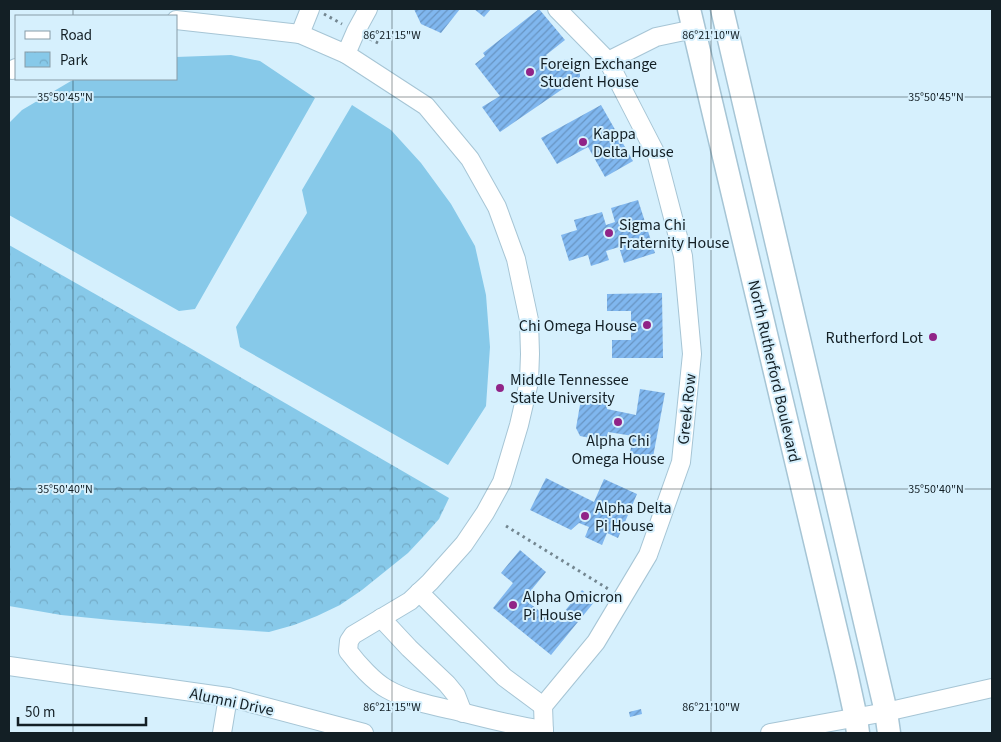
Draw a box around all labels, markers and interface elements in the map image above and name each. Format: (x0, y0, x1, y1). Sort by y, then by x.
legend (15, 15, 178, 80)
text: Road (60, 25, 92, 46)
text: 86°21'15"W (363, 27, 421, 44)
text: 86°21'10"W (682, 27, 740, 44)
text: Park (60, 50, 89, 71)
place label: Foreign Exchange Student House (540, 53, 657, 93)
marker: Foreign Exchange Student House (524, 66, 536, 78)
text: 35°50'45"N (37, 89, 93, 106)
text: 35°50'45"N (908, 89, 964, 106)
place label: Kappa Delta House (593, 123, 674, 163)
marker: Kappa Delta House (577, 136, 589, 148)
place label: Sigma Chi Fraternity House (619, 214, 730, 254)
marker: Sigma Chi Fraternity House (603, 227, 615, 239)
street label: North Rutherford Boulevard (742, 278, 806, 464)
place label: Chi Omega House (519, 315, 637, 337)
marker: Chi Omega House (641, 319, 653, 331)
place label: Rutherford Lot (826, 327, 924, 349)
marker: Rutherford Lot (927, 331, 939, 343)
place label: Middle Tennessee State University (510, 369, 629, 409)
street label: Greek Row (672, 372, 702, 446)
marker: Middle Tennessee State University (494, 382, 506, 394)
marker: Alpha Chi Omega House (612, 416, 624, 428)
place label: Alpha Chi Omega House (571, 430, 665, 470)
text: 35°50'40"N (37, 481, 93, 498)
text: 35°50'40"N (908, 481, 964, 498)
place label: Alpha Delta Pi House (595, 497, 672, 537)
marker: Alpha Delta Pi House (579, 510, 591, 522)
place label: Alpha Omicron Pi House (523, 586, 623, 626)
marker: Alpha Omicron Pi House (507, 599, 519, 611)
street label: Alumni Drive (188, 682, 276, 722)
scale bar (18, 694, 145, 726)
text: 86°21'15"W (363, 699, 421, 716)
text: 86°21'10"W (682, 699, 740, 716)
text: 50 m (25, 702, 55, 723)

